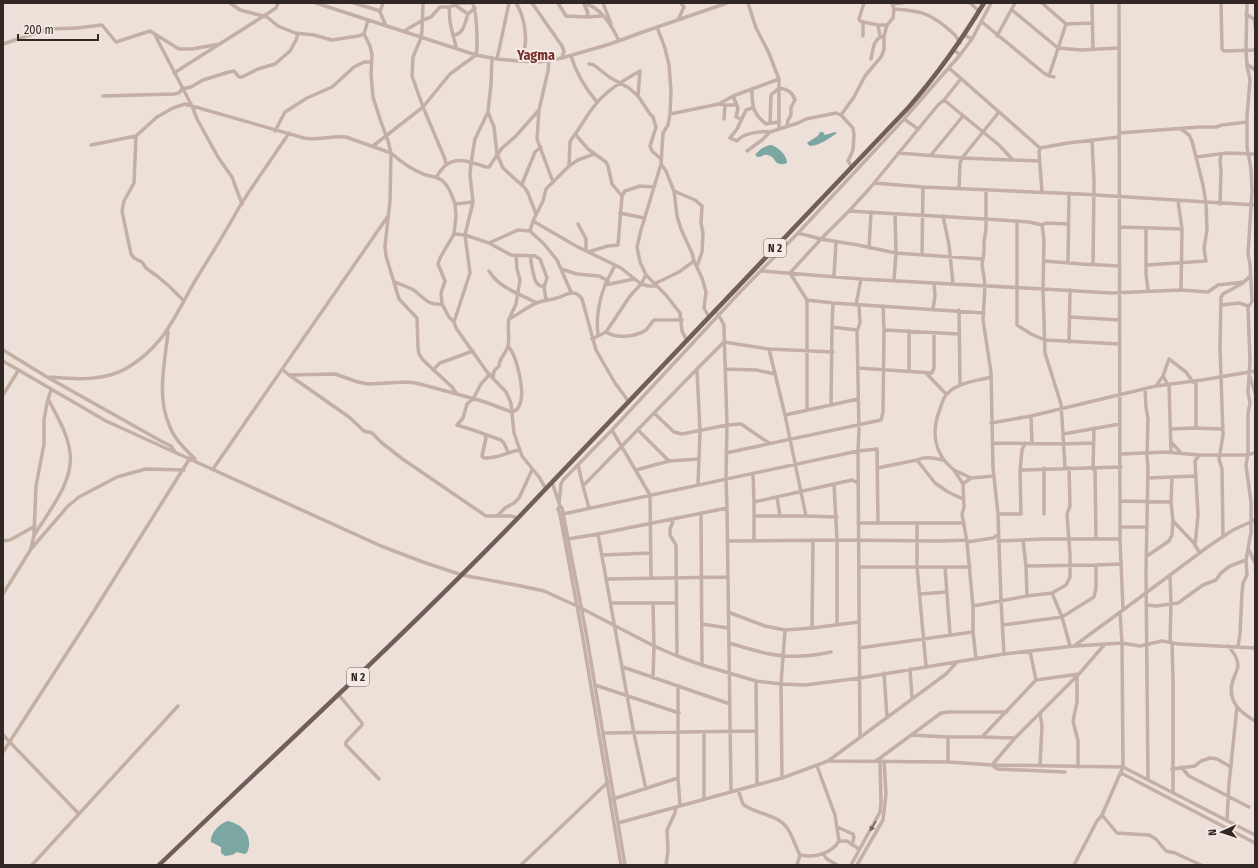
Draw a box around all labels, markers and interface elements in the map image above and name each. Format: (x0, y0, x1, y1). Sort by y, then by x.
scale bar (18, 16, 98, 42)
text: 200 m (24, 23, 54, 37)
district label: Yagma (516, 47, 555, 64)
road number: N 2 (764, 239, 786, 257)
road number: N 2 (347, 668, 369, 686)
north arrow (1202, 812, 1242, 852)
one-way arrow (869, 820, 876, 832)
text: N (1206, 829, 1219, 836)

